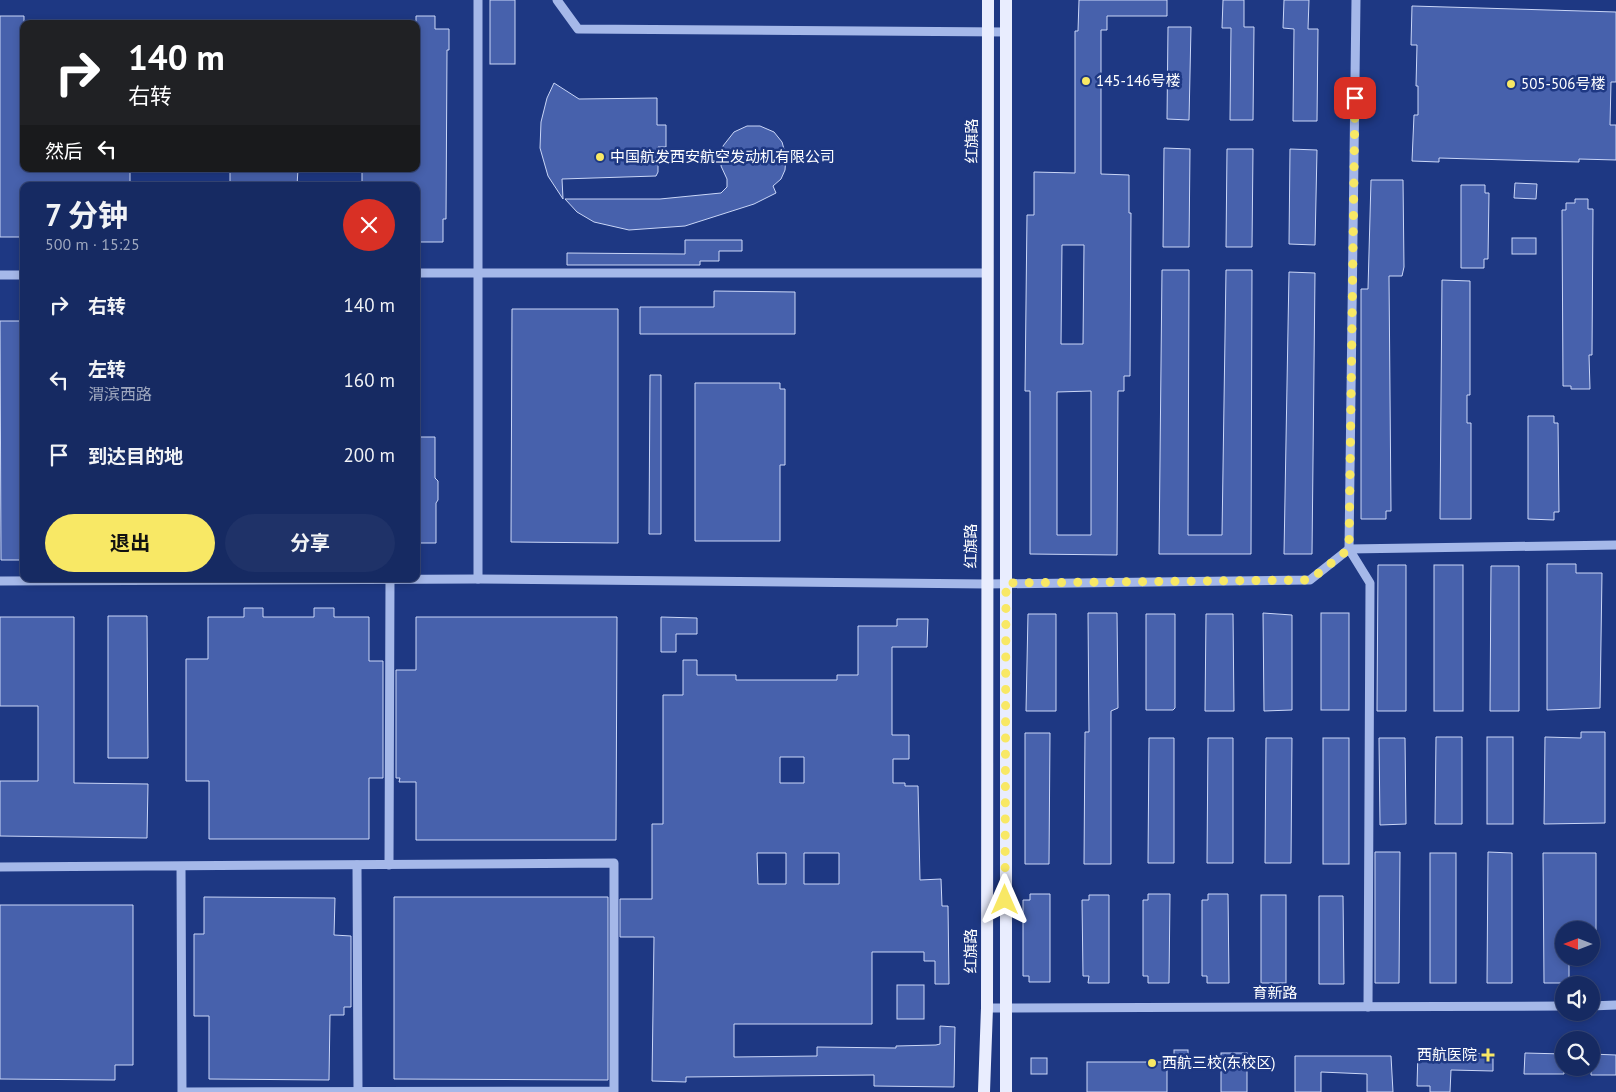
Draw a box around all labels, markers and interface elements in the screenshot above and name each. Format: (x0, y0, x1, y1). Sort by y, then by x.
text: 140 m (128, 34, 225, 80)
icon: right (45, 40, 110, 105)
place label: 145-146号楼 (1096, 71, 1180, 90)
place label: 505-506号楼 (1521, 74, 1605, 93)
marker: 145-146号楼 (1080, 75, 1092, 87)
pin (1334, 77, 1376, 119)
marker: 505-506号楼 (1505, 78, 1517, 90)
text: 右转 (128, 82, 172, 110)
icon: arrive (1341, 84, 1369, 112)
street label: 红旗路 (962, 118, 981, 164)
icon: left (93, 135, 121, 163)
text: 然后 (45, 139, 83, 163)
place label: 中国航发西安航空发动机有限公司 (610, 147, 835, 166)
marker: 中国航发西安航空发动机有限公司 (594, 151, 606, 163)
text: 7 分钟 (45, 195, 128, 234)
button: close (343, 199, 395, 251)
text: 500 m · 15:25 (45, 234, 140, 254)
icon: right (45, 291, 73, 319)
text: 140 m (343, 293, 395, 317)
text: 右转 (88, 294, 126, 318)
text: 左转 (88, 357, 126, 381)
icon: left (45, 366, 73, 394)
text: 160 m (343, 368, 395, 392)
text: 渭滨西路 (88, 384, 152, 404)
icon: arrive (45, 441, 73, 469)
text: 200 m (343, 443, 395, 467)
text: 到达目的地 (88, 444, 183, 468)
button: 退出 (45, 514, 215, 572)
button: 分享 (225, 514, 395, 572)
street label: 红旗路 (961, 523, 980, 569)
position arrow (978, 873, 1030, 925)
north arrow (1555, 921, 1600, 966)
map controls (1555, 921, 1600, 1076)
street label: 红旗路 (961, 928, 980, 974)
button: sound (1555, 976, 1600, 1021)
street label: 育新路 (1252, 983, 1298, 1002)
button: search (1555, 1031, 1600, 1076)
place label: 西航医院 (1417, 1045, 1477, 1064)
marker: 西航医院 (1481, 1048, 1495, 1062)
place label: 西航三校(东校区) (1162, 1053, 1275, 1072)
marker: 西航三校(东校区) (1146, 1057, 1158, 1069)

